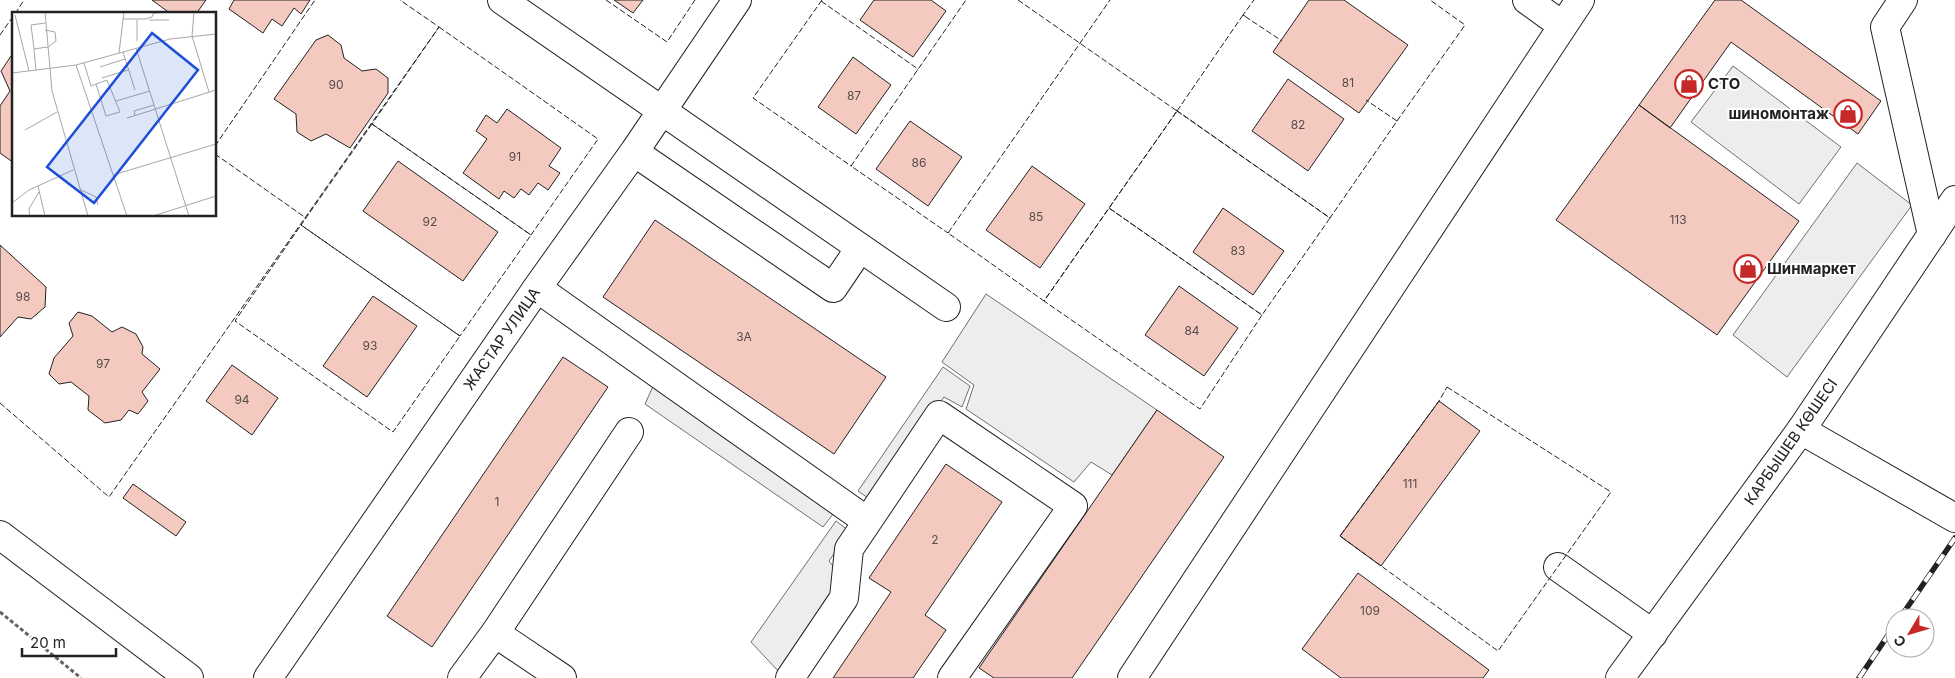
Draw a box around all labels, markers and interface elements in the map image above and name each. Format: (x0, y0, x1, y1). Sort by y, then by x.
inset map (12, 12, 216, 216)
shop icon: СТО (1674, 69, 1704, 99)
place label: СТО (1708, 74, 1740, 93)
house number: 81 (1342, 75, 1354, 90)
house number: 90 (328, 77, 344, 92)
house number: 87 (847, 88, 861, 103)
shop icon: шиномонтаж (1833, 99, 1863, 129)
place label: шиномонтаж (1728, 104, 1829, 123)
house number: 82 (1291, 117, 1305, 132)
house number: 91 (509, 149, 521, 164)
house number: 86 (912, 155, 926, 170)
house number: 85 (1029, 209, 1043, 224)
house number: 113 (1669, 212, 1687, 227)
house number: 92 (423, 214, 437, 229)
house number: 83 (1231, 243, 1245, 258)
shop icon: Шинмаркет (1733, 254, 1763, 284)
place label: Шинмаркет (1767, 259, 1856, 278)
street label: ЖАСТАР УЛИЦА (459, 284, 544, 394)
house number: 98 (16, 289, 30, 304)
house number: 84 (1184, 323, 1200, 338)
house number: 3А (736, 329, 752, 344)
house number: 93 (363, 338, 377, 353)
house number: 97 (96, 356, 110, 371)
street label: КАРБЫШЕВ КӨШЕСІ (1740, 375, 1841, 509)
house number: 94 (234, 392, 250, 407)
house number: 111 (1403, 476, 1417, 491)
house number: 1 (495, 494, 499, 509)
house number: 2 (931, 532, 939, 547)
house number: 109 (1360, 603, 1380, 618)
north arrow (1885, 608, 1935, 658)
scale bar (22, 626, 116, 658)
text: С (1889, 632, 1909, 651)
text: 20 m (30, 633, 66, 652)

